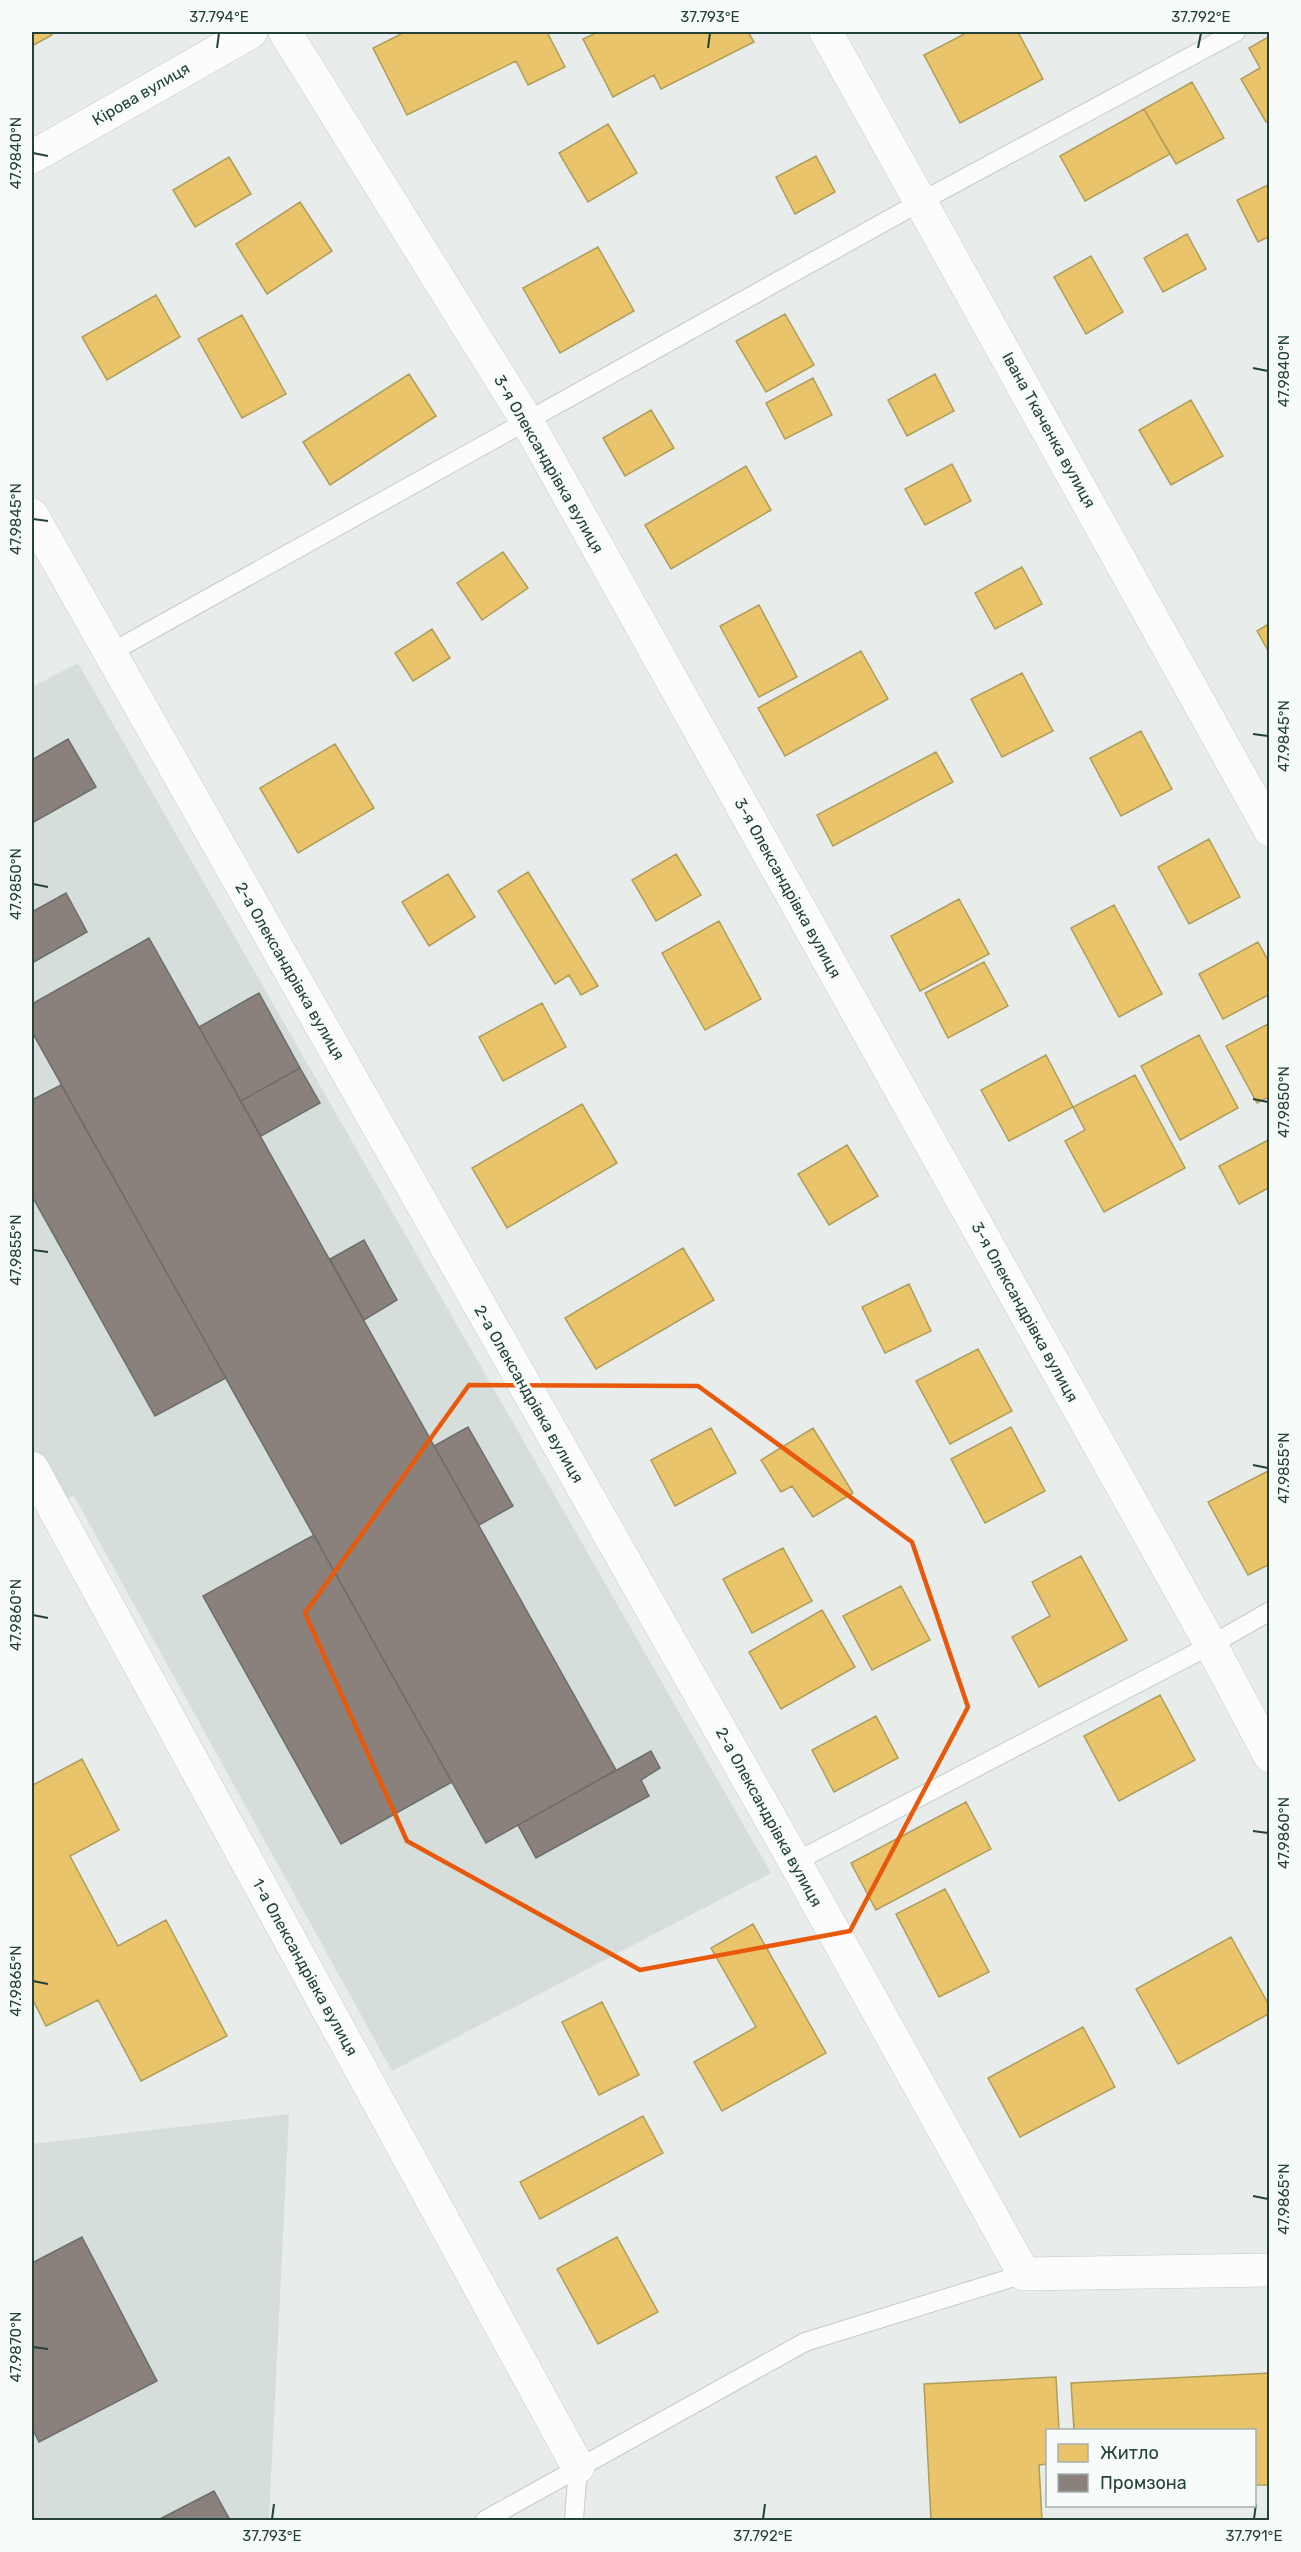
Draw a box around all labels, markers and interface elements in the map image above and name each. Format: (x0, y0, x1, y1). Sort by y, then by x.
text: 37.794°E (189, 8, 249, 26)
text: 37.793°E (680, 8, 740, 26)
text: 37.792°E (1171, 8, 1231, 26)
street label: Кірова вулиця (89, 58, 193, 130)
text: 47.9840°N (7, 117, 25, 189)
text: 47.9840°N (1275, 335, 1293, 407)
street label: Івана Ткаченка вулиця (998, 349, 1100, 511)
street label: 3-я Олександрівка вулиця (490, 372, 608, 556)
text: 47.9845°N (7, 483, 25, 555)
text: 47.9845°N (1275, 700, 1293, 772)
street label: 3-я Олександрівка вулиця (731, 795, 845, 981)
text: 47.9850°N (7, 848, 25, 920)
street label: 2-а Олександрівка вулиця (231, 879, 349, 1063)
text: 47.9850°N (1275, 1066, 1293, 1138)
text: 47.9855°N (7, 1214, 25, 1286)
street label: 3-я Олександрівка вулиця (968, 1219, 1082, 1405)
street label: 2-а Олександрівка вулиця (470, 1302, 588, 1486)
text: 47.9855°N (1275, 1432, 1293, 1504)
text: 47.9860°N (7, 1579, 25, 1651)
street label: 2-а Олександрівка вулиця (712, 1724, 826, 1910)
text: 47.9860°N (1275, 1797, 1293, 1869)
street label: 1-а Олександрівка вулиця (248, 1875, 362, 2059)
text: 47.9865°N (7, 1945, 25, 2017)
text: 47.9865°N (1275, 2163, 1293, 2235)
text: 47.9870°N (7, 2312, 25, 2382)
legend (1046, 2429, 1256, 2507)
text: Житло (1100, 2442, 1159, 2464)
text: Промзона (1100, 2472, 1187, 2494)
text: 37.793°E (242, 2527, 302, 2545)
text: 37.792°E (733, 2527, 793, 2545)
text: 37.791°E (1226, 2527, 1282, 2545)

